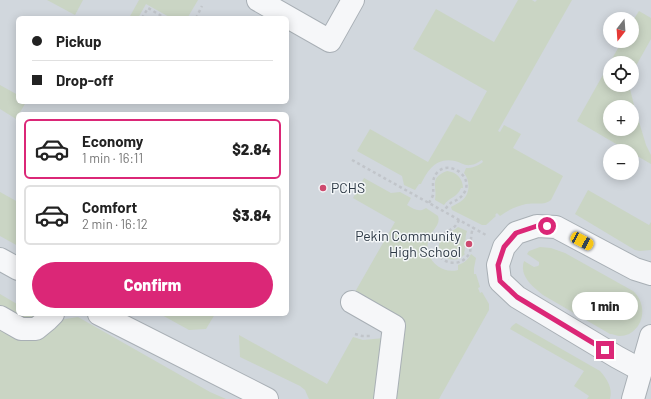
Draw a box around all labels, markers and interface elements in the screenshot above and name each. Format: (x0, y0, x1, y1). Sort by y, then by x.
north arrow (603, 12, 639, 48)
map controls (603, 12, 639, 180)
text: Pickup (56, 32, 102, 50)
button: locate (603, 56, 639, 92)
text: Drop-off (56, 71, 114, 89)
button: + (603, 100, 639, 136)
icon: car (34, 131, 70, 167)
text: Economy (82, 132, 143, 150)
text: $2.84 (232, 140, 271, 158)
button: − (603, 144, 639, 180)
text: 1 min · 16:11 (82, 150, 143, 166)
place label: PCHS (331, 179, 365, 196)
marker: PCHS (318, 183, 328, 193)
icon: car (34, 197, 70, 233)
text: Comfort (82, 198, 137, 216)
text: $3.84 (233, 206, 271, 224)
text: 2 min · 16:12 (82, 216, 148, 232)
route start (538, 217, 556, 235)
place label: Pekin Community High School (355, 227, 462, 260)
car (569, 230, 595, 252)
marker: Pekin Community High School (464, 239, 474, 249)
button: Confirm (32, 262, 273, 308)
callout: 1 min (572, 292, 638, 320)
text: 1 min (591, 298, 619, 314)
route end (596, 341, 614, 359)

